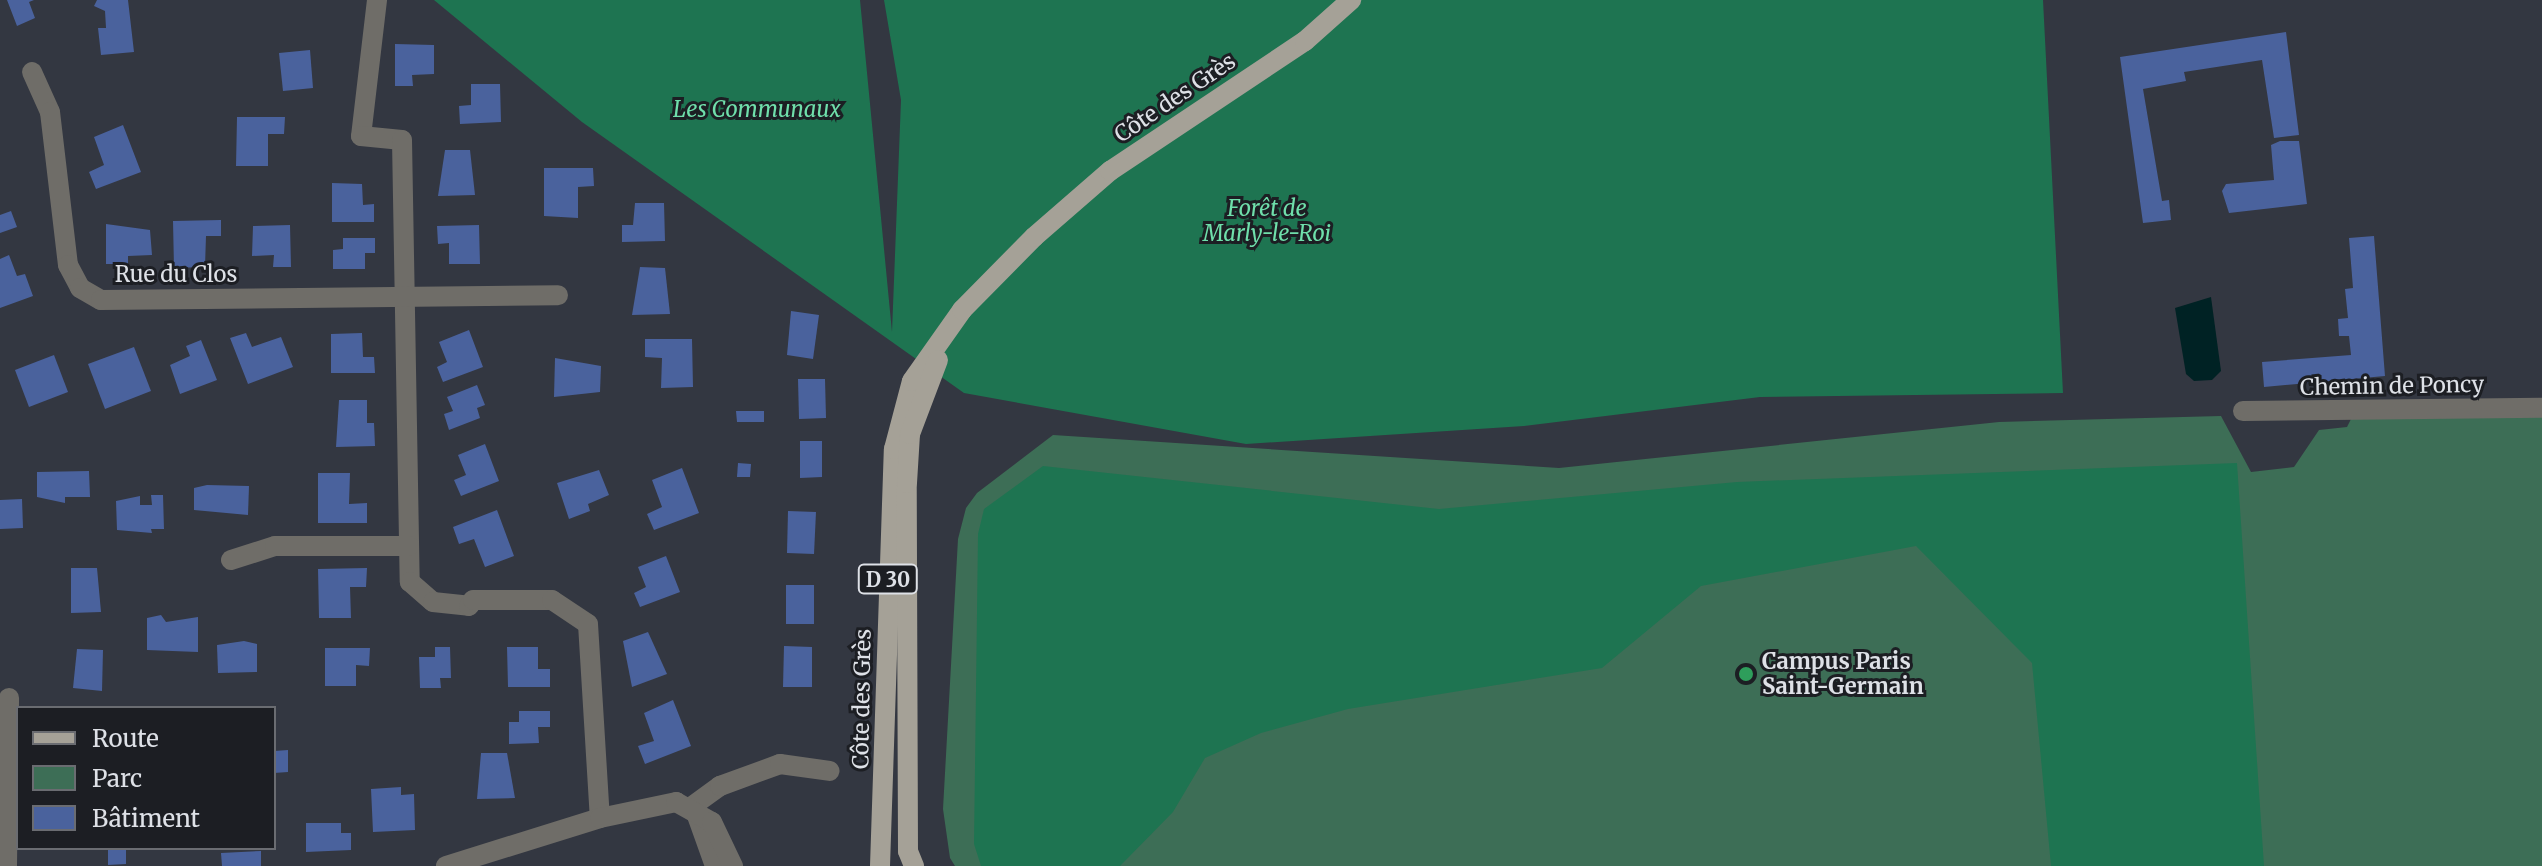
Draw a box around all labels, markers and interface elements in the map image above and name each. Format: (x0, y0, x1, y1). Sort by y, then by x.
street label: Côte des Grès (1109, 48, 1241, 148)
park label: Les Communaux (673, 97, 841, 123)
park label: Forêt de Marly-le-Roi (1203, 195, 1331, 246)
street label: Rue du Clos (115, 262, 237, 288)
street label: Chemin de Poncy (2300, 371, 2484, 401)
road number: D 30 (856, 563, 920, 595)
street label: Côte des Grès (848, 629, 876, 769)
place label: Campus Paris Saint-Germain (1762, 648, 1924, 700)
marker: Campus Paris Saint-Germain (1737, 665, 1755, 683)
legend (16, 706, 276, 850)
text: Route (92, 723, 159, 754)
text: Parc (92, 763, 142, 794)
text: Bâtiment (92, 803, 200, 834)

